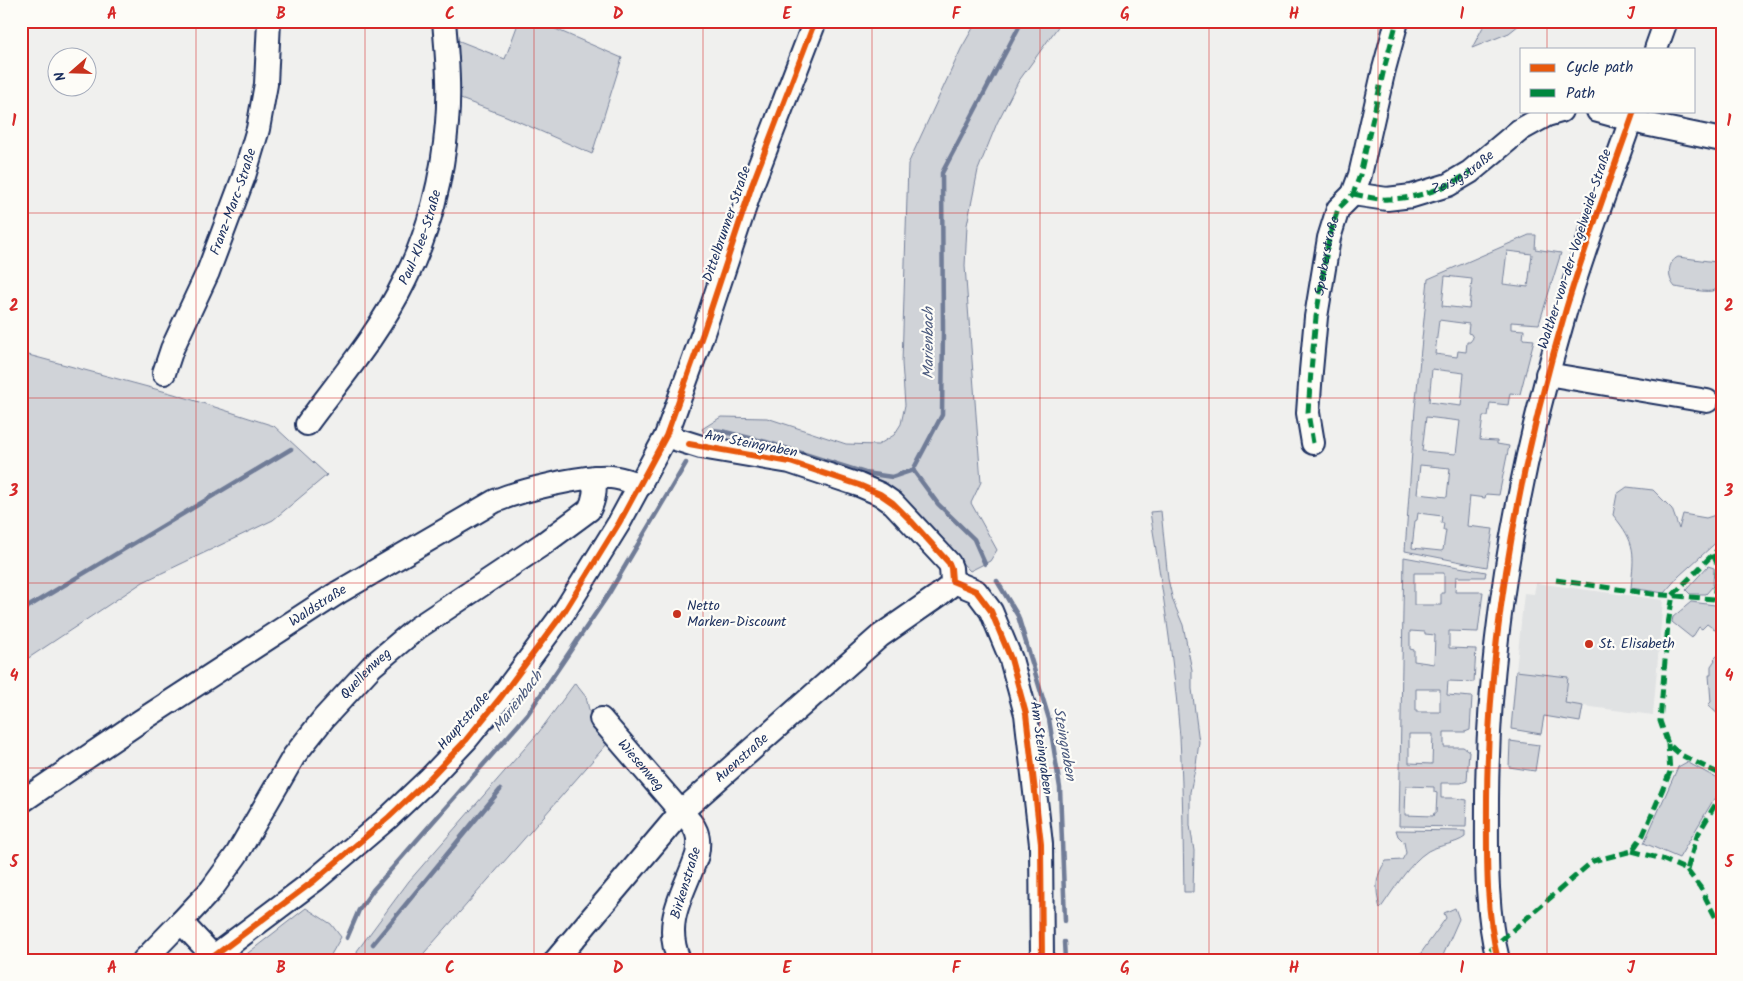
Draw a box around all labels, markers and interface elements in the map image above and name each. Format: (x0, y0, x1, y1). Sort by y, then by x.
text: A (107, 2, 117, 27)
text: B (276, 2, 286, 27)
text: C (445, 2, 455, 27)
text: D (613, 2, 624, 27)
text: E (783, 2, 793, 27)
text: F (952, 2, 962, 27)
text: G (1120, 2, 1130, 27)
text: H (1289, 2, 1299, 27)
text: I (1460, 2, 1465, 27)
text: J (1627, 2, 1636, 27)
north arrow (48, 48, 98, 98)
legend (1520, 48, 1696, 112)
text: Cycle path (1566, 56, 1633, 80)
text: N (49, 68, 73, 84)
text: Path (1566, 82, 1595, 106)
text: 1 (12, 109, 17, 134)
text: 1 (1727, 109, 1732, 134)
street label: Zeisigstraße (1429, 144, 1500, 200)
street label: Franz-Marc-Straße (204, 145, 263, 258)
street label: Walther-von-der-Vogelweide-Straße (1532, 145, 1618, 352)
street label: Dittelbrunner Straße (697, 162, 757, 285)
street label: Paul-Klee-Straße (393, 187, 448, 289)
street label: Sperberstraße (1309, 213, 1346, 297)
text: 2 (9, 294, 19, 319)
text: 2 (1724, 294, 1734, 319)
water label: Marienbach (917, 305, 941, 379)
street label: Am Steingraben (703, 424, 799, 464)
text: 3 (9, 479, 19, 504)
text: 3 (1724, 479, 1734, 504)
street label: Waldstraße (285, 578, 352, 633)
place label: Netto Marken-Discount (687, 595, 787, 633)
marker: Netto Marken-Discount (671, 608, 683, 620)
place label: St. Elisabeth (1599, 633, 1675, 655)
marker: St. Elisabeth (1583, 638, 1595, 650)
street label: Quellenweg (335, 643, 396, 705)
text: 4 (10, 664, 19, 689)
text: 4 (1725, 664, 1734, 689)
water label: Marienbach (487, 665, 550, 738)
street label: Hauptstraße (432, 686, 496, 755)
street label: Am Steingraben (1024, 700, 1058, 796)
water label: Steingraben (1046, 706, 1082, 783)
street label: Auenstraße (710, 728, 774, 788)
street label: Wiesenweg (612, 734, 670, 796)
street label: Birkenstraße (665, 844, 708, 922)
text: 5 (9, 850, 20, 875)
text: 5 (1724, 850, 1735, 875)
text: A (107, 956, 117, 981)
text: B (276, 956, 286, 981)
text: C (445, 956, 455, 981)
text: D (613, 956, 624, 981)
text: E (783, 956, 793, 981)
text: F (952, 956, 962, 981)
text: G (1120, 956, 1130, 981)
text: H (1289, 956, 1299, 981)
text: I (1460, 956, 1465, 981)
text: J (1627, 956, 1636, 981)

